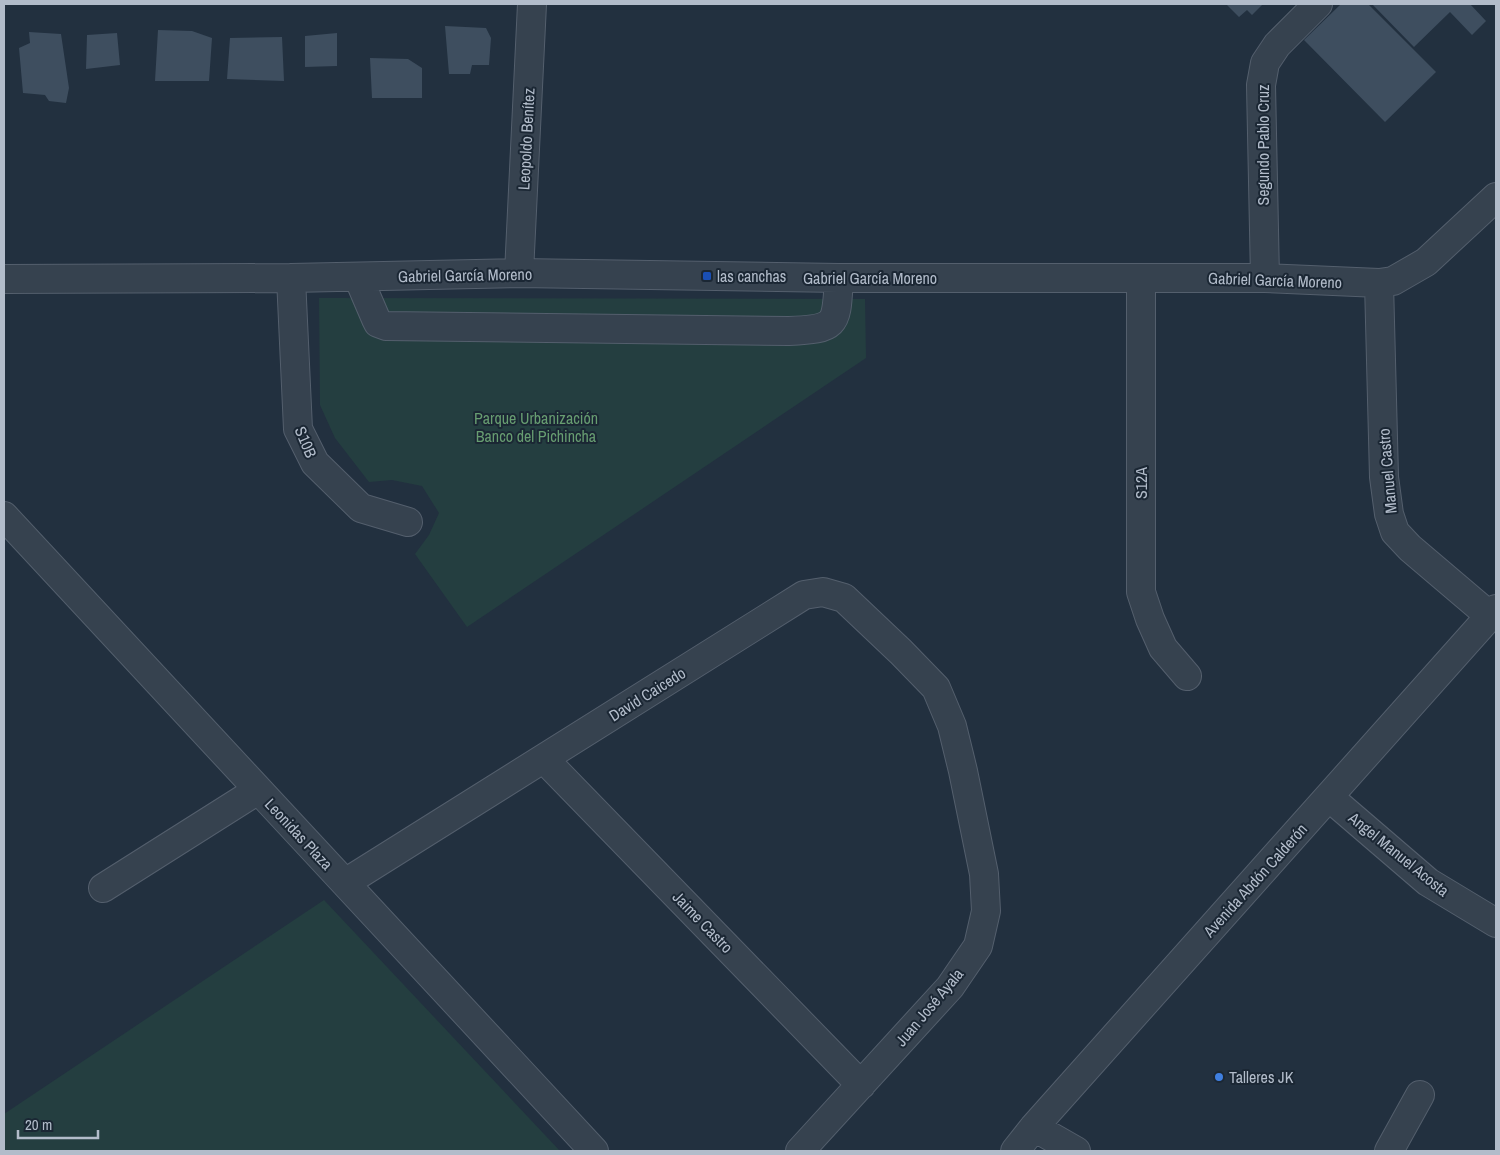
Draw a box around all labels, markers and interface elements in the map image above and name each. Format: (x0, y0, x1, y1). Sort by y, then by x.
street label: Segundo Pablo Cruz (1252, 84, 1274, 206)
street label: Leopoldo Benítez (512, 87, 540, 191)
street label: Gabriel García Moreno (398, 263, 532, 287)
place label: las canchas (717, 265, 786, 287)
street label: Gabriel García Moreno (803, 267, 937, 289)
street label: Gabriel García Moreno (1208, 267, 1342, 293)
marker: las canchas (701, 270, 713, 282)
park label: Parque Urbanización Banco del Pichincha (474, 407, 598, 447)
street label: S10B (290, 423, 322, 461)
street label: Manuel Castro (1372, 428, 1402, 514)
street label: S12A (1130, 467, 1152, 499)
street label: David Caicedo (604, 662, 690, 726)
street label: Leonidas Plaza (260, 793, 338, 875)
street label: Angel Manuel Acosta (1343, 806, 1454, 902)
street label: Avenida Abdón Calderón (1197, 819, 1312, 942)
street label: Jaime Castro (668, 886, 738, 958)
street label: Juan José Ayala (890, 963, 969, 1051)
place label: Talleres JK (1229, 1066, 1294, 1088)
marker: Talleres JK (1213, 1071, 1225, 1083)
scale bar (18, 1108, 98, 1140)
text: 20 m (25, 1114, 52, 1135)

